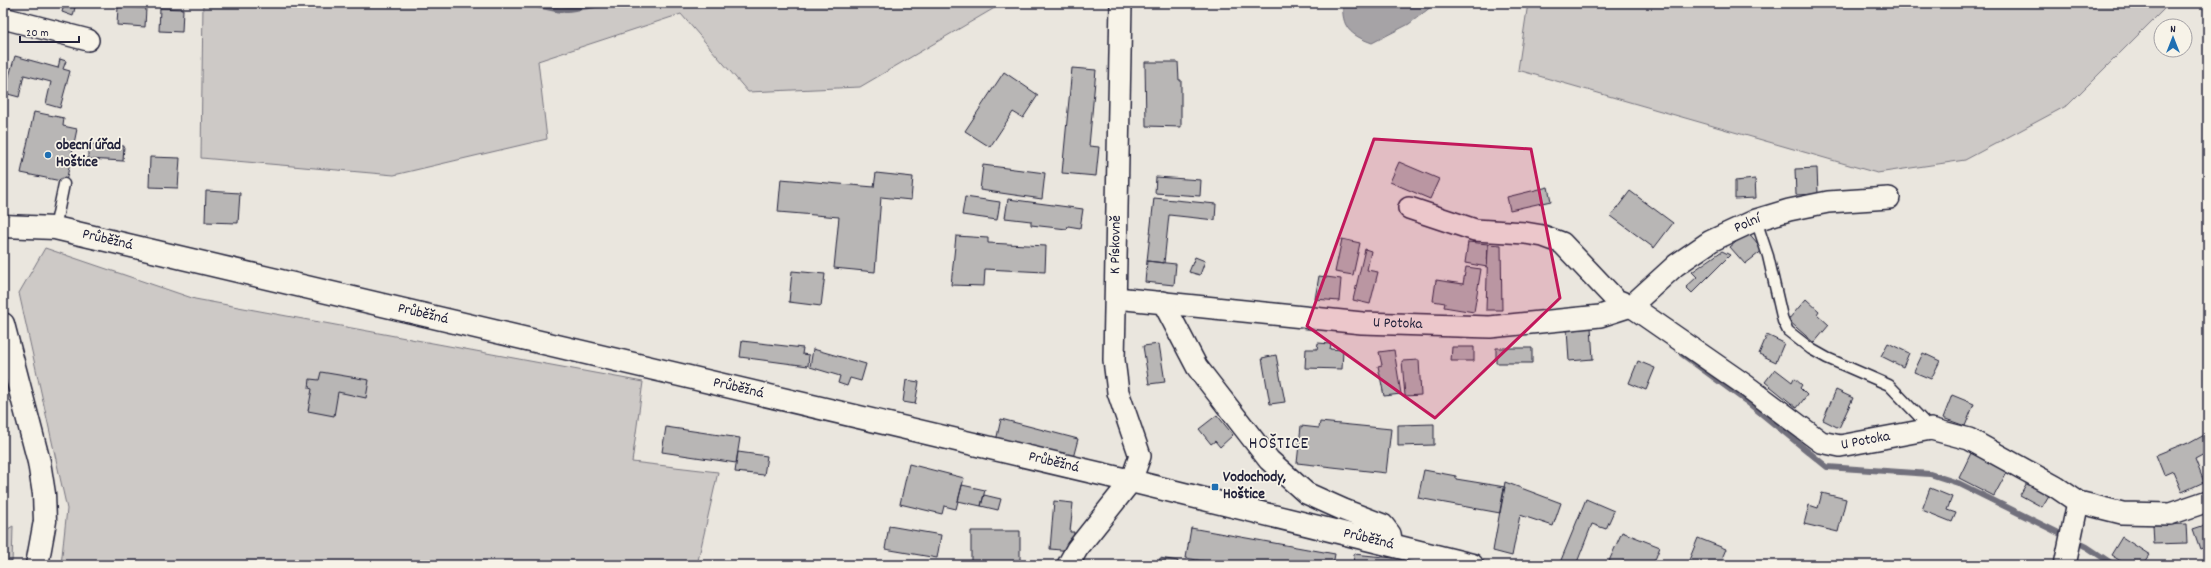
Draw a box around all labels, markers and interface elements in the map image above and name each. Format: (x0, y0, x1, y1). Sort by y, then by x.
scale bar (20, 18, 79, 44)
north arrow (2153, 18, 2193, 58)
text: N (2170, 22, 2176, 38)
text: 20 m (26, 25, 49, 42)
place label: obecní úřad Hoštice (56, 135, 121, 174)
marker: obecní úřad Hoštice (43, 150, 53, 160)
street label: Polní (1731, 208, 1764, 240)
street label: K Pískovně (1105, 215, 1128, 274)
street label: Průběžná (80, 224, 136, 257)
street label: Průběžná (395, 298, 451, 331)
street label: U Potoka (1373, 312, 1424, 336)
street label: Průběžná (711, 372, 766, 405)
street label: U Potoka (1839, 426, 1893, 457)
district label: HOŠTICE (1249, 433, 1309, 457)
street label: Průběžná (1026, 446, 1082, 480)
place label: Vodochody, Hoštice (1223, 467, 1286, 506)
marker: Vodochody, Hoštice (1210, 482, 1220, 492)
street label: Průběžná (1341, 523, 1397, 556)

